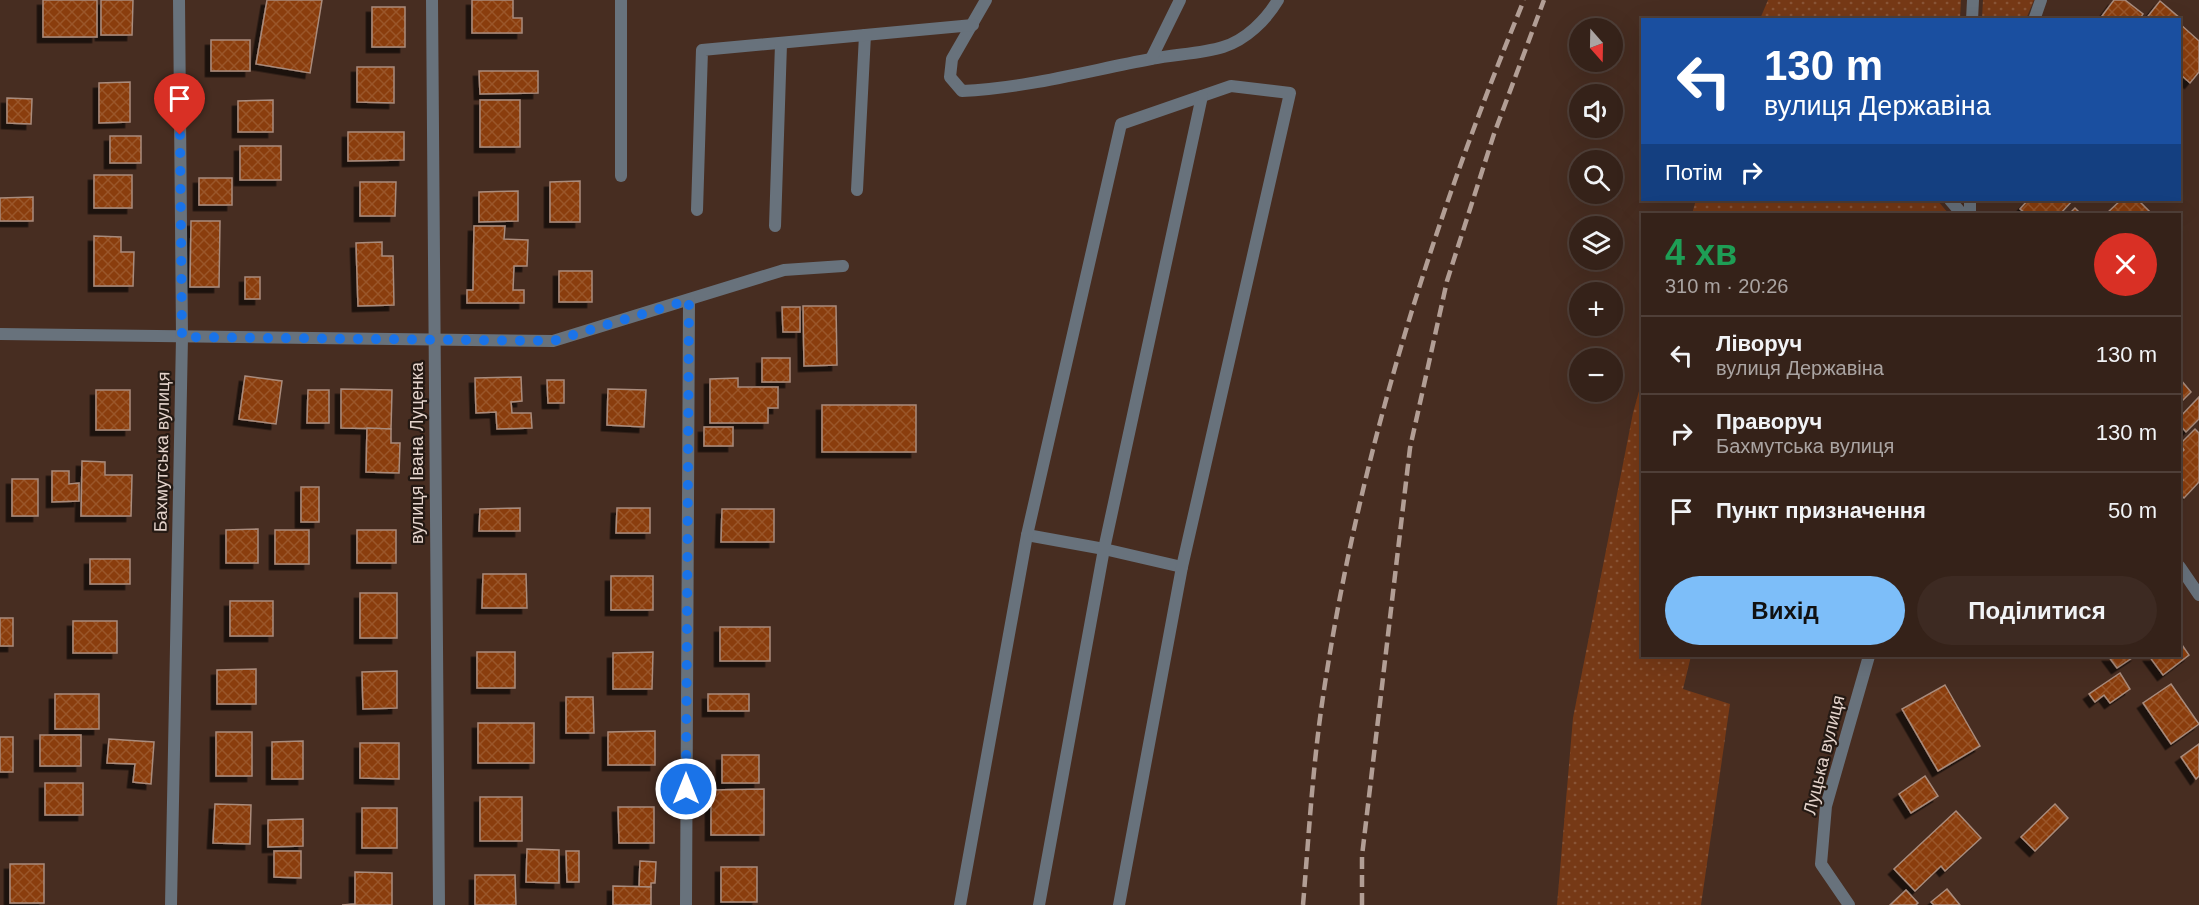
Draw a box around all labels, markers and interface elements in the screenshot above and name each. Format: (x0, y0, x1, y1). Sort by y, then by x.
north arrow (1569, 18, 1623, 72)
map controls (1569, 18, 1623, 402)
icon: left (1665, 42, 1743, 120)
text: 130 m (1764, 42, 1883, 89)
pin (154, 73, 205, 135)
icon: arrive (163, 82, 196, 115)
button: sound (1569, 84, 1623, 138)
text: вулиця Державіна (1764, 91, 1991, 121)
button: search (1569, 150, 1623, 204)
icon: right (1735, 156, 1768, 189)
text: Потім (1665, 160, 1723, 185)
button: layers (1569, 216, 1623, 270)
text: 4 хв (1665, 232, 1737, 273)
button: close (2094, 233, 2157, 296)
text: 310 m · 20:26 (1665, 275, 1788, 297)
button: + (1569, 282, 1623, 336)
text: Ліворуч (1716, 331, 1802, 356)
icon: left (1665, 339, 1698, 372)
text: 130 m (2096, 342, 2157, 367)
button: − (1569, 348, 1623, 402)
text: вулиця Державіна (1716, 357, 1884, 379)
street label: вулиця Івана Луценка (407, 361, 427, 544)
street label: Бахмутська вулиця (151, 372, 173, 532)
text: Праворуч (1716, 409, 1822, 434)
icon: right (1665, 417, 1698, 450)
text: 130 m (2096, 420, 2157, 445)
text: Бахмутська вулиця (1716, 435, 1894, 457)
icon: arrive (1665, 495, 1698, 528)
text: Пункт призначення (1716, 498, 1926, 523)
text: 50 m (2108, 498, 2157, 523)
button: Вихід (1665, 576, 1905, 645)
button: Поділитися (1917, 576, 2157, 645)
street label: Луцька вулиця (1799, 693, 1849, 817)
position arrow (654, 757, 718, 821)

